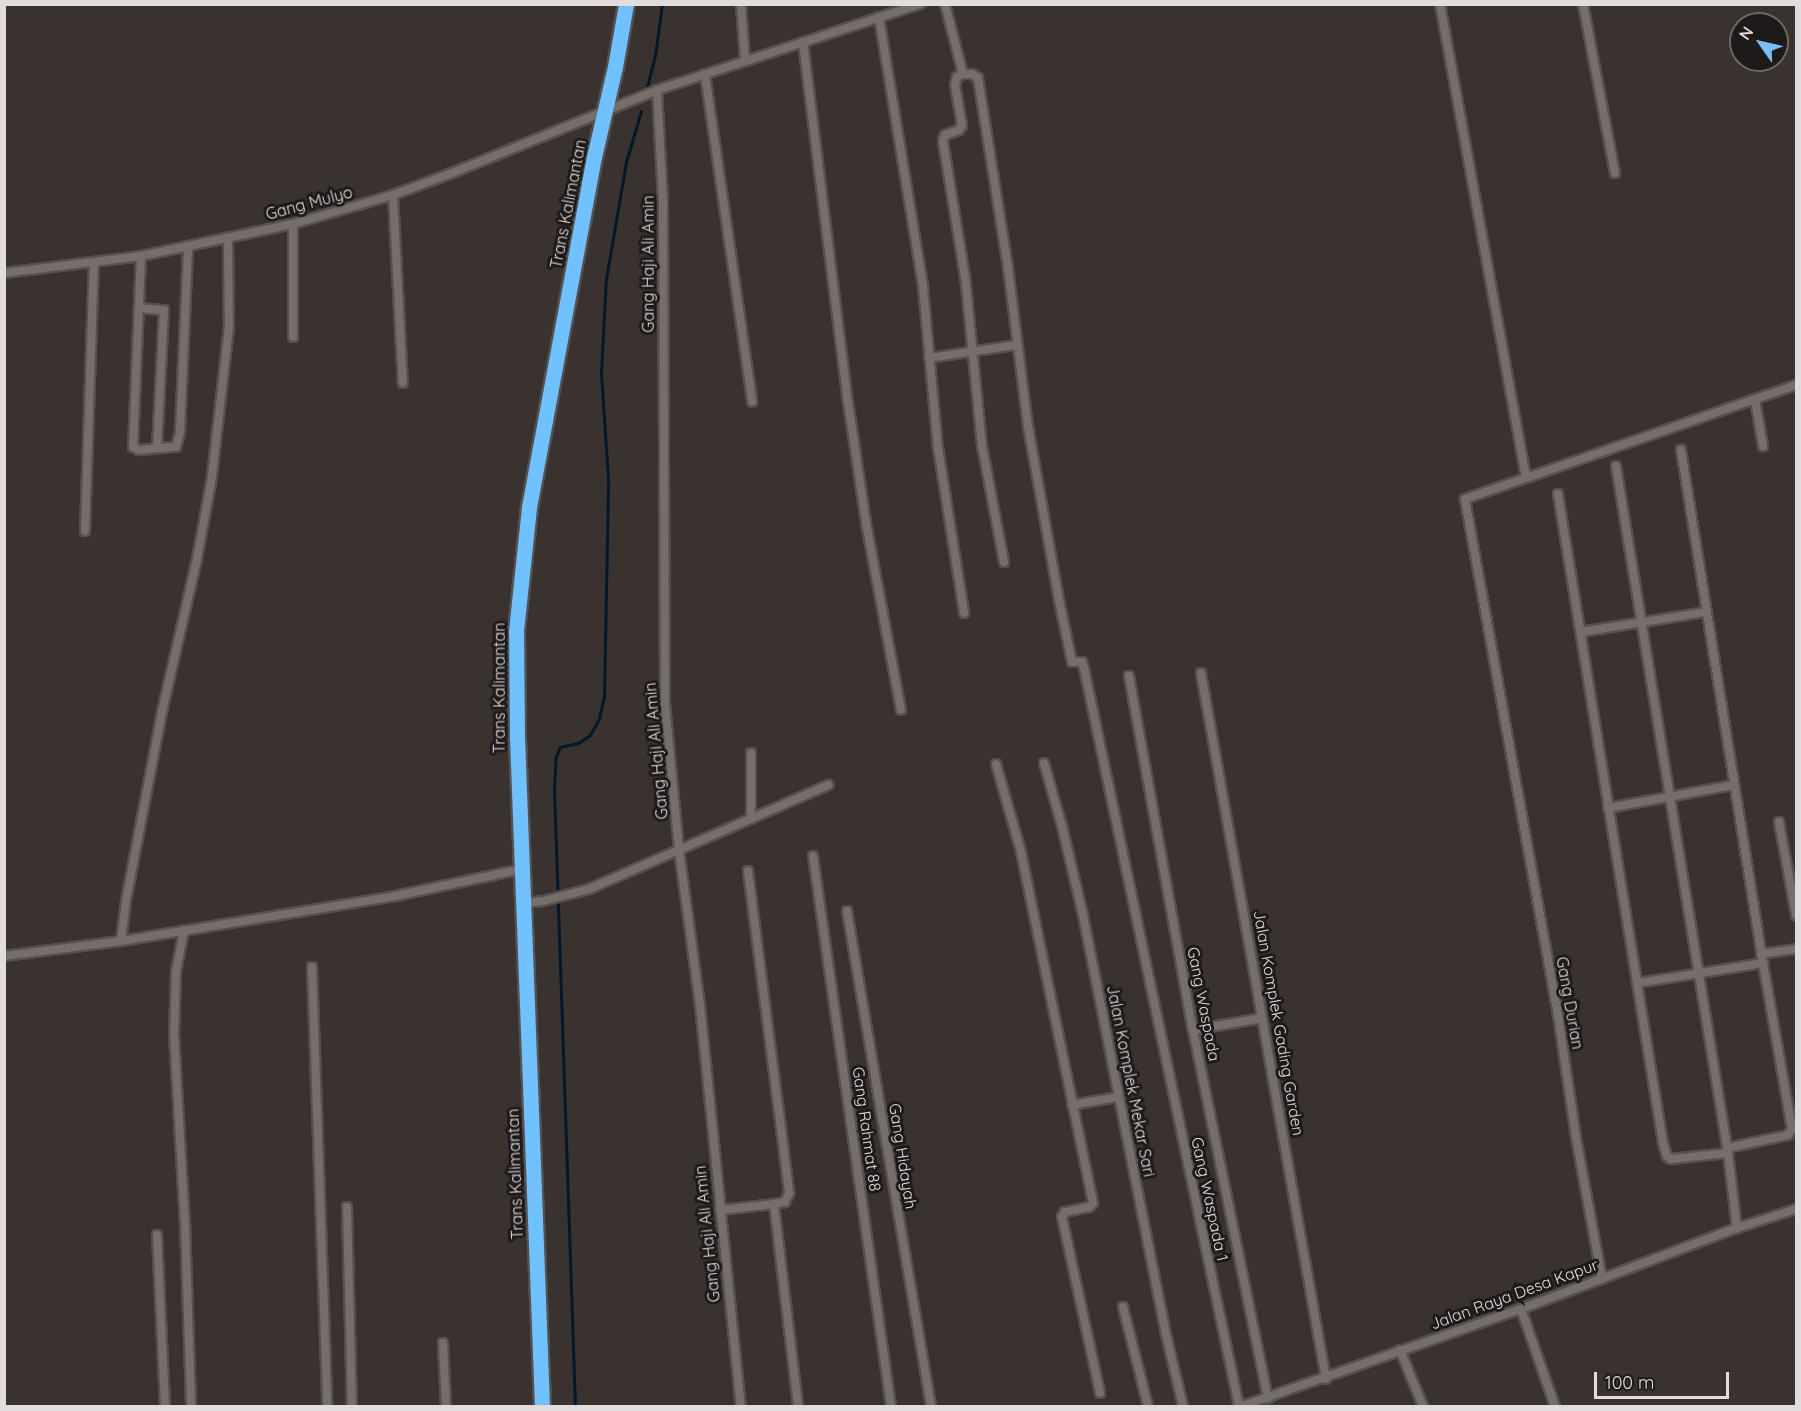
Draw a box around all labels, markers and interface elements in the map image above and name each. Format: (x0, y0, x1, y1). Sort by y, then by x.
north arrow (1729, 12, 1789, 72)
text: N (1734, 23, 1757, 44)
street label: Trans Kalimantan (546, 138, 590, 270)
street label: Gang Mulyo (263, 182, 355, 224)
street label: Gang Haji Ali Amin (638, 195, 658, 333)
street label: Trans Kalimantan (489, 623, 509, 753)
street label: Gang Haji Ali Amin (640, 682, 672, 820)
street label: Jalan Komplek Gading Garden (1250, 909, 1308, 1137)
street label: Gang Waspada (1184, 945, 1224, 1063)
street label: Gang Durian (1552, 955, 1588, 1051)
street label: Jalan Komplek Mekar Sari (1103, 983, 1159, 1179)
street label: Gang Rahmat 88 (849, 1065, 885, 1193)
street label: Gang Hidayah (885, 1102, 921, 1210)
street label: Trans Kalimantan (503, 1108, 527, 1240)
street label: Gang Waspada 1 (1187, 1135, 1233, 1263)
street label: Gang Haji Ali Amin (690, 1165, 724, 1303)
street label: Jalan Raya Desa Kapur (1427, 1255, 1601, 1333)
scale bar (1597, 1360, 1732, 1398)
text: 100 m (1605, 1371, 1654, 1394)

